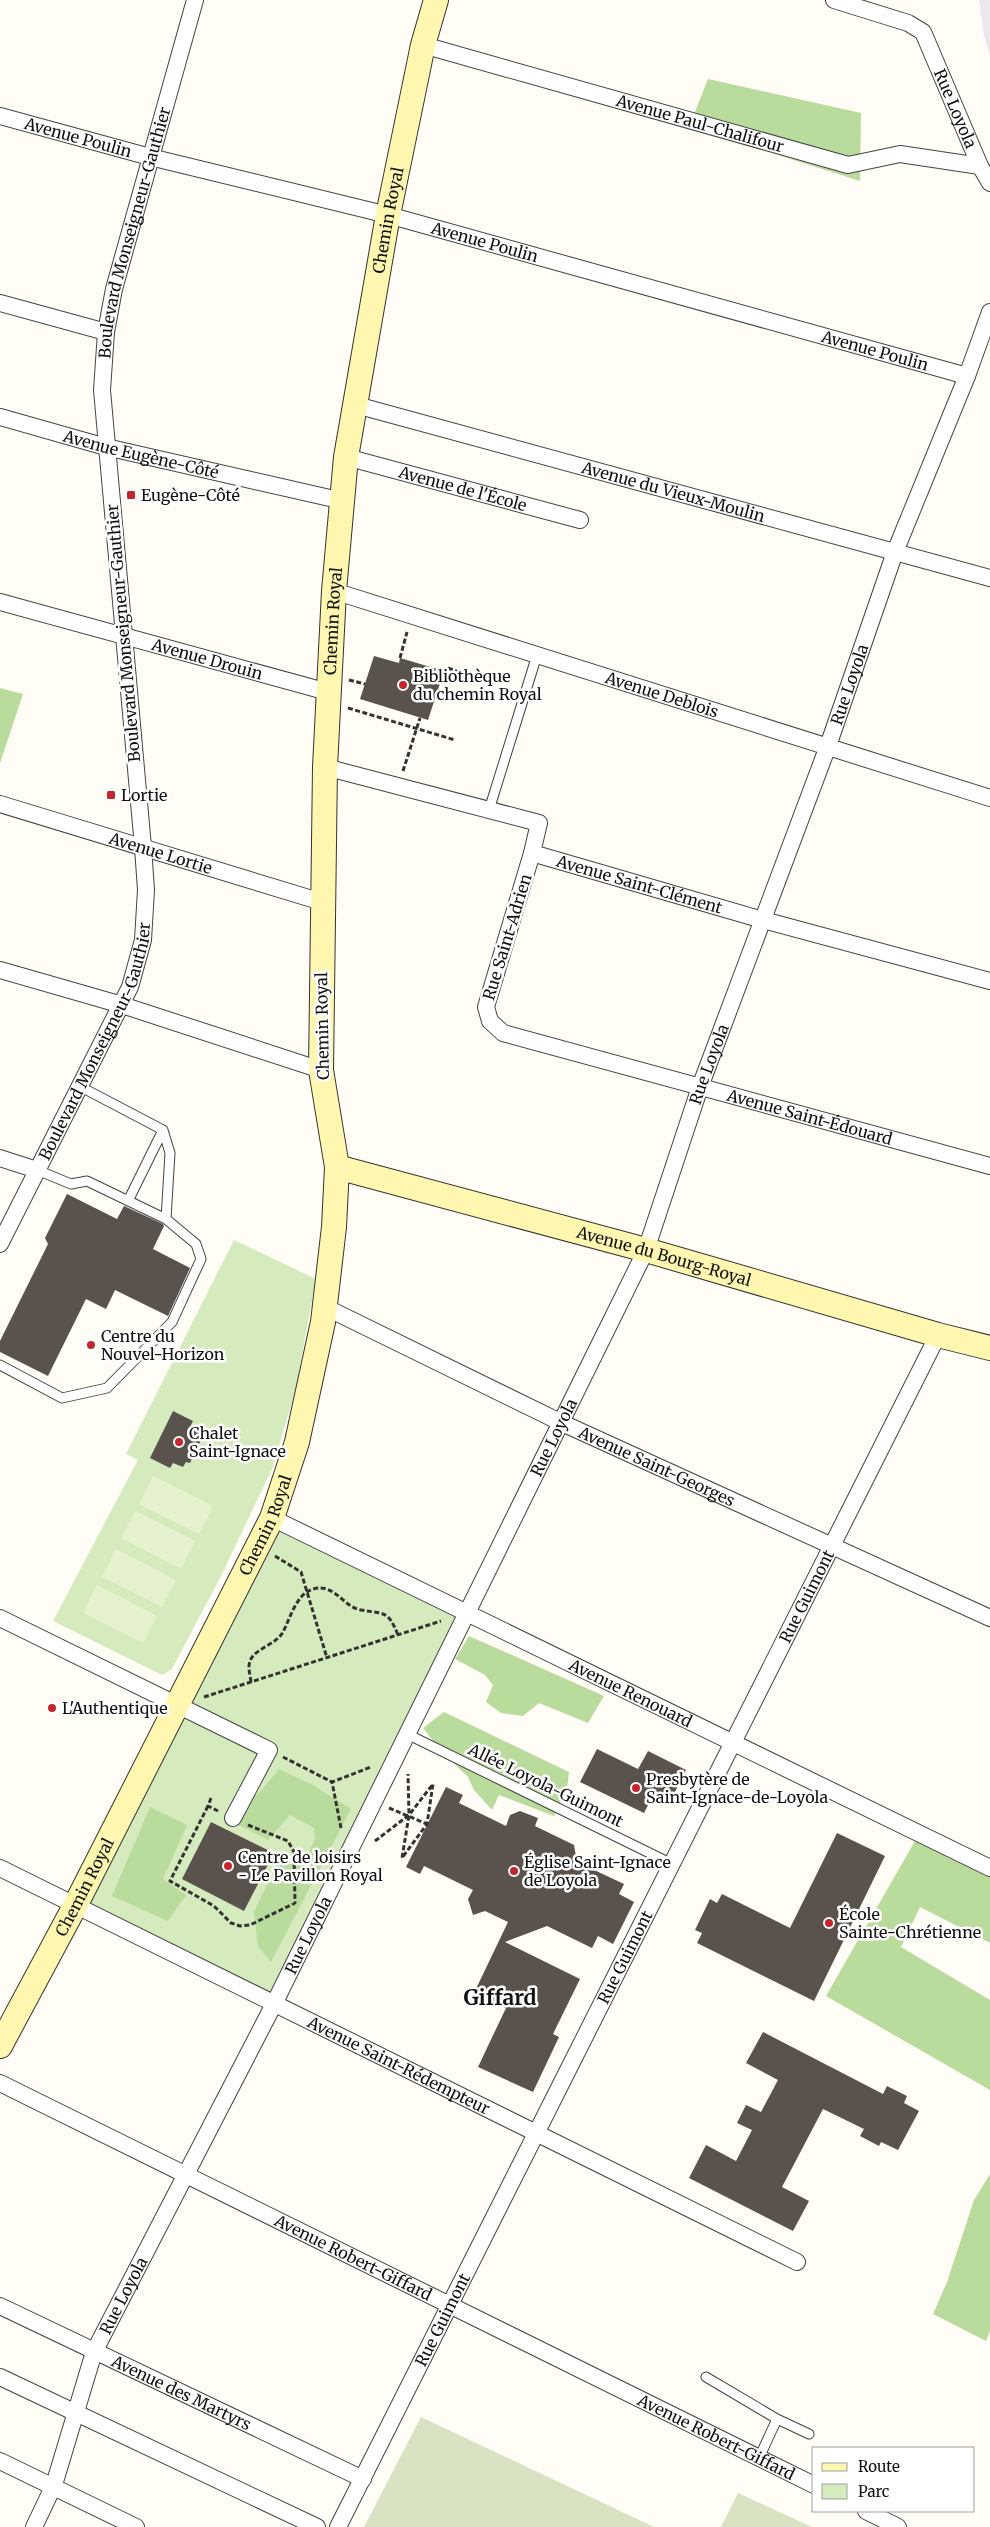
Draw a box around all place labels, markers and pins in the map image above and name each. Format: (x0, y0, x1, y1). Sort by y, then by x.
place label: Eugène-Côté (141, 485, 240, 505)
marker: Eugène-Côté (125, 489, 137, 501)
place label: Bibliothèque du chemin Royal (413, 666, 542, 704)
marker: Bibliothèque du chemin Royal (397, 679, 409, 691)
place label: Lortie (121, 785, 167, 805)
marker: Lortie (105, 789, 117, 801)
place label: Centre du Nouvel-Horizon (101, 1326, 225, 1364)
marker: Centre du Nouvel-Horizon (85, 1339, 97, 1351)
place label: Chalet Saint-Ignace (189, 1423, 286, 1461)
marker: Chalet Saint-Ignace (173, 1436, 185, 1448)
place label: L'Authentique (62, 1698, 167, 1718)
marker: L'Authentique (46, 1702, 58, 1714)
place label: Presbytère de Saint-Ignace-de-Loyola (646, 1769, 828, 1807)
marker: Presbytère de Saint-Ignace-de-Loyola (630, 1782, 642, 1794)
place label: Centre de loisirs - Le Pavillon Royal (238, 1847, 383, 1885)
place label: Église Saint-Ignace de Loyola (524, 1852, 671, 1890)
marker: Centre de loisirs - Le Pavillon Royal (222, 1860, 234, 1872)
marker: Église Saint-Ignace de Loyola (508, 1865, 520, 1877)
place label: École Sainte-Chrétienne (839, 1904, 981, 1942)
marker: École Sainte-Chrétienne (823, 1917, 835, 1929)

